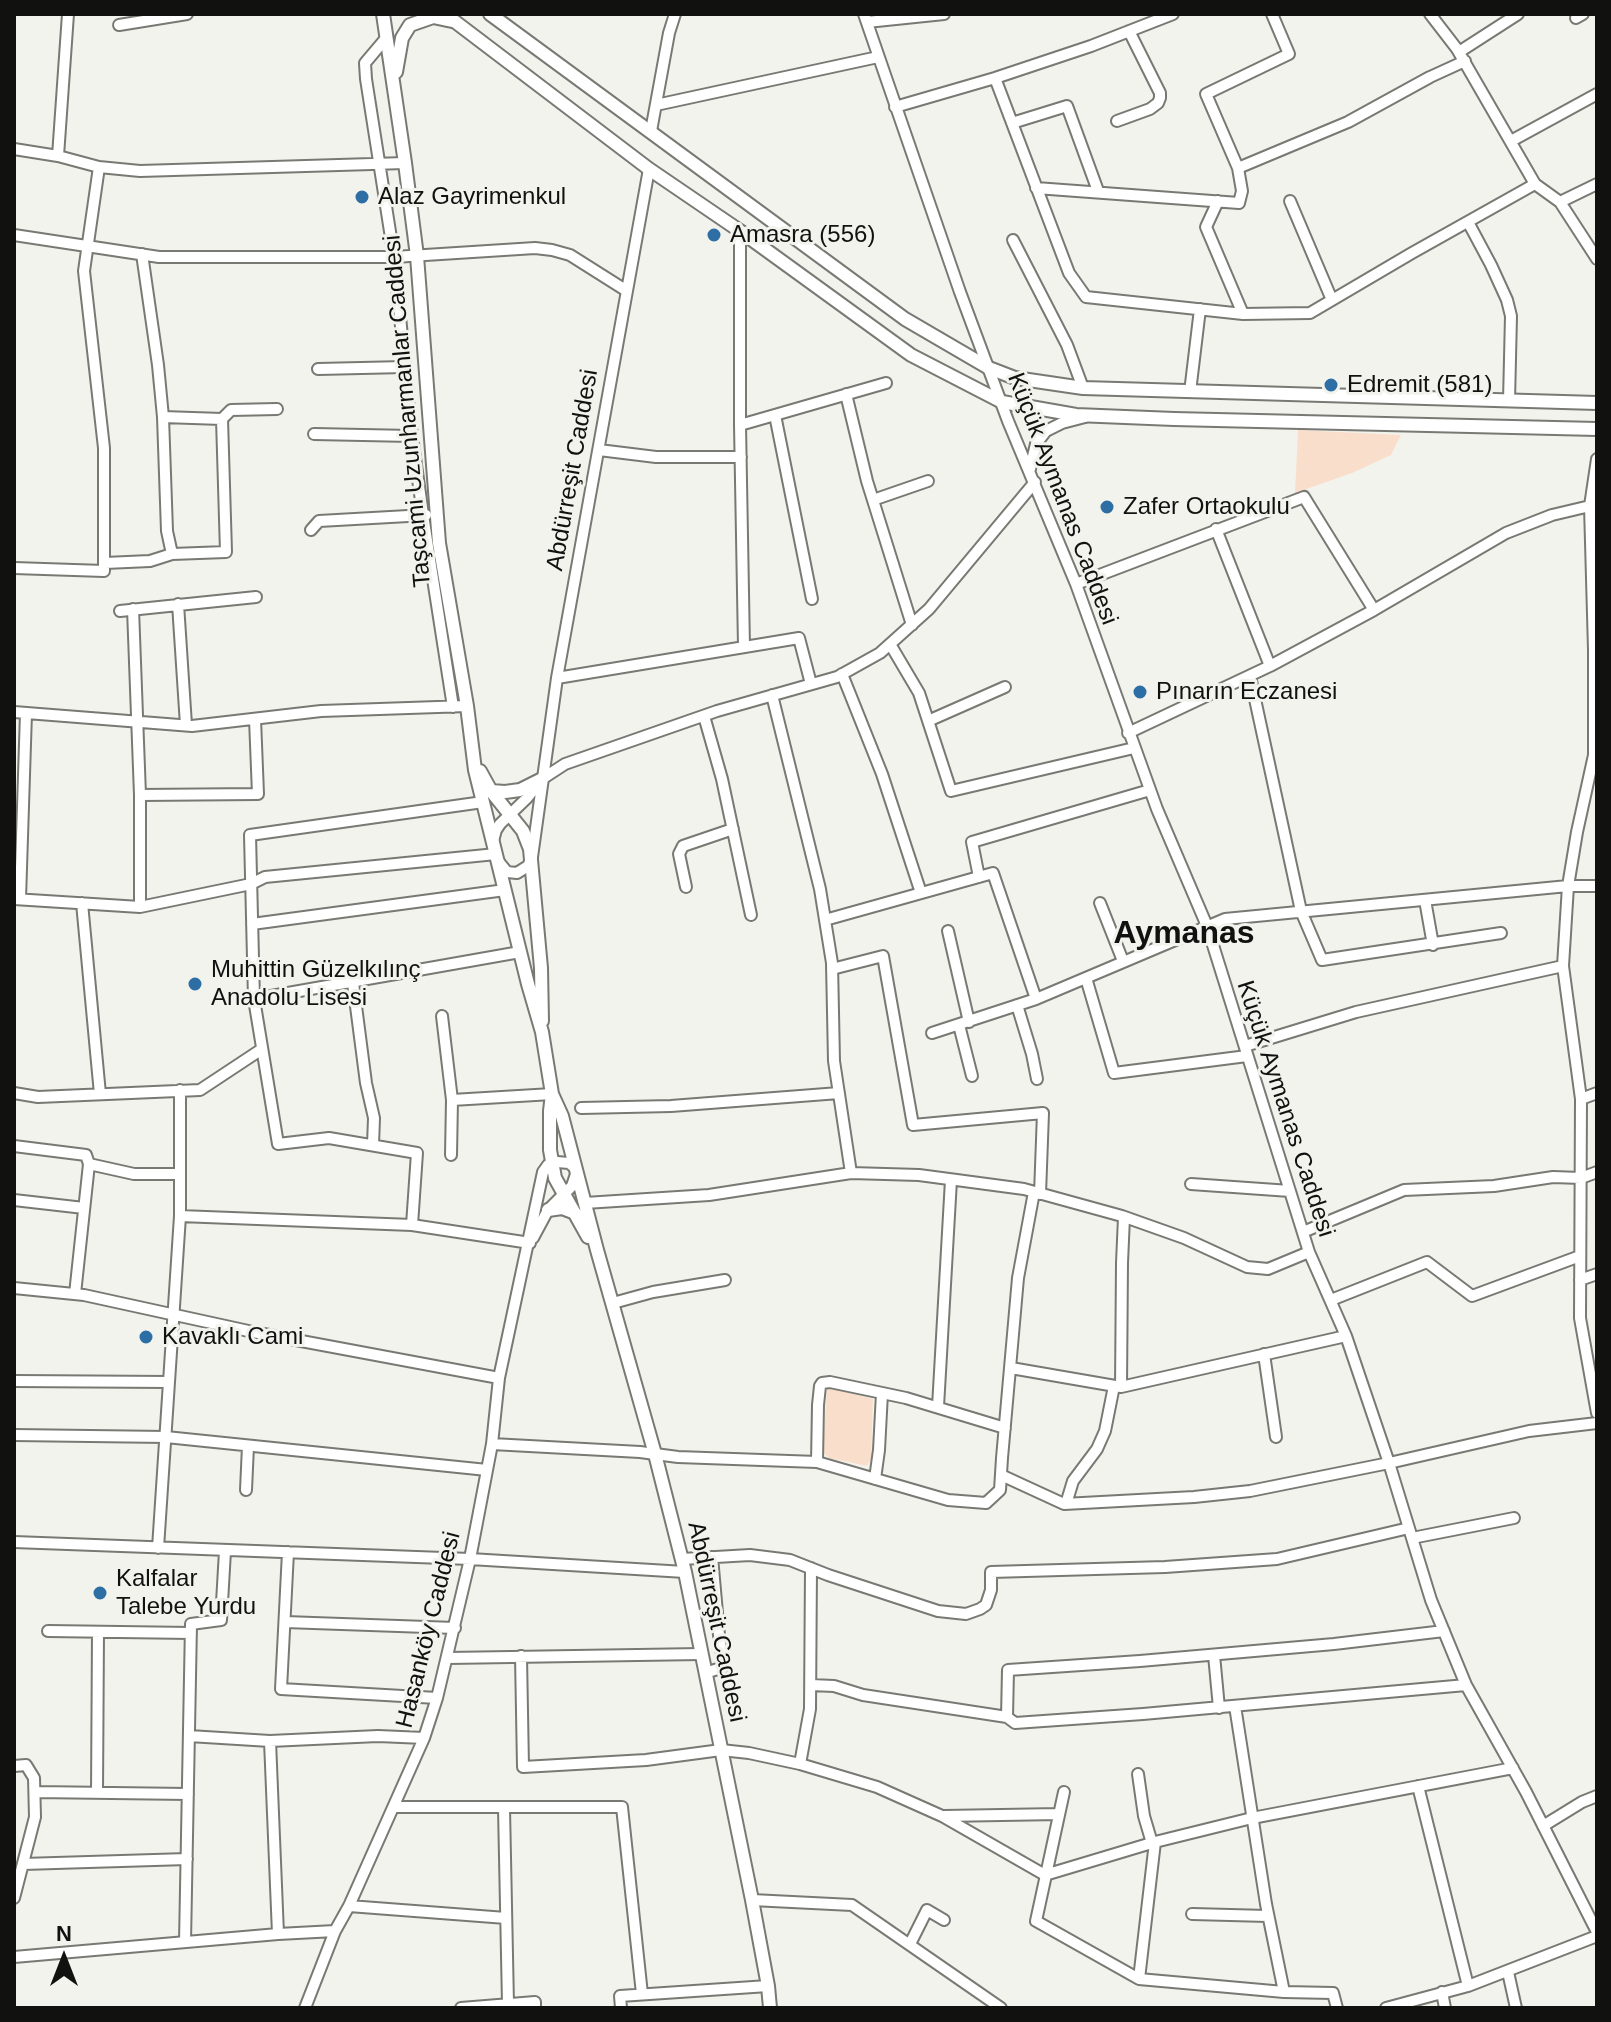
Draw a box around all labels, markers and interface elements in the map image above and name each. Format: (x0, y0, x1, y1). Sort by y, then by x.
place label: Alaz Gayrimenkul (378, 183, 566, 211)
marker: Alaz Gayrimenkul (353, 188, 371, 206)
place label: Amasra (556) (730, 221, 875, 249)
marker: Amasra (556) (705, 226, 723, 244)
street label: Taşcami Uzunharmanlar Caddesi (378, 234, 438, 588)
street label: Abdürreşit Caddesi (541, 367, 605, 573)
street label: Küçük Aymanas Caddesi (1001, 369, 1123, 629)
place label: Edremit (581) (1347, 371, 1492, 399)
marker: Edremit (581) (1322, 376, 1340, 394)
place label: Zafer Ortaokulu (1123, 493, 1290, 521)
marker: Zafer Ortaokulu (1098, 498, 1116, 516)
place label: Pınarın Eczanesi (1156, 678, 1337, 706)
marker: Pınarın Eczanesi (1131, 683, 1149, 701)
district label: Aymanas (1113, 915, 1255, 953)
place label: Muhittin Güzelkılınç Anadolu Lisesi (211, 956, 420, 1012)
marker: Muhittin Güzelkılınç Anadolu Lisesi (186, 975, 204, 993)
street label: Küçük Aymanas Caddesi (1230, 977, 1340, 1241)
place label: Kavaklı Cami (162, 1323, 303, 1351)
marker: Kavaklı Cami (137, 1328, 155, 1346)
street label: Abdürreşit Caddesi (681, 1519, 751, 1725)
street label: Hasanköy Caddesi (391, 1529, 467, 1731)
place label: Kalfalar Talebe Yurdu (116, 1565, 256, 1621)
marker: Kalfalar Talebe Yurdu (91, 1584, 109, 1602)
north arrow (24, 1918, 104, 1998)
text: N (56, 1921, 72, 1946)

